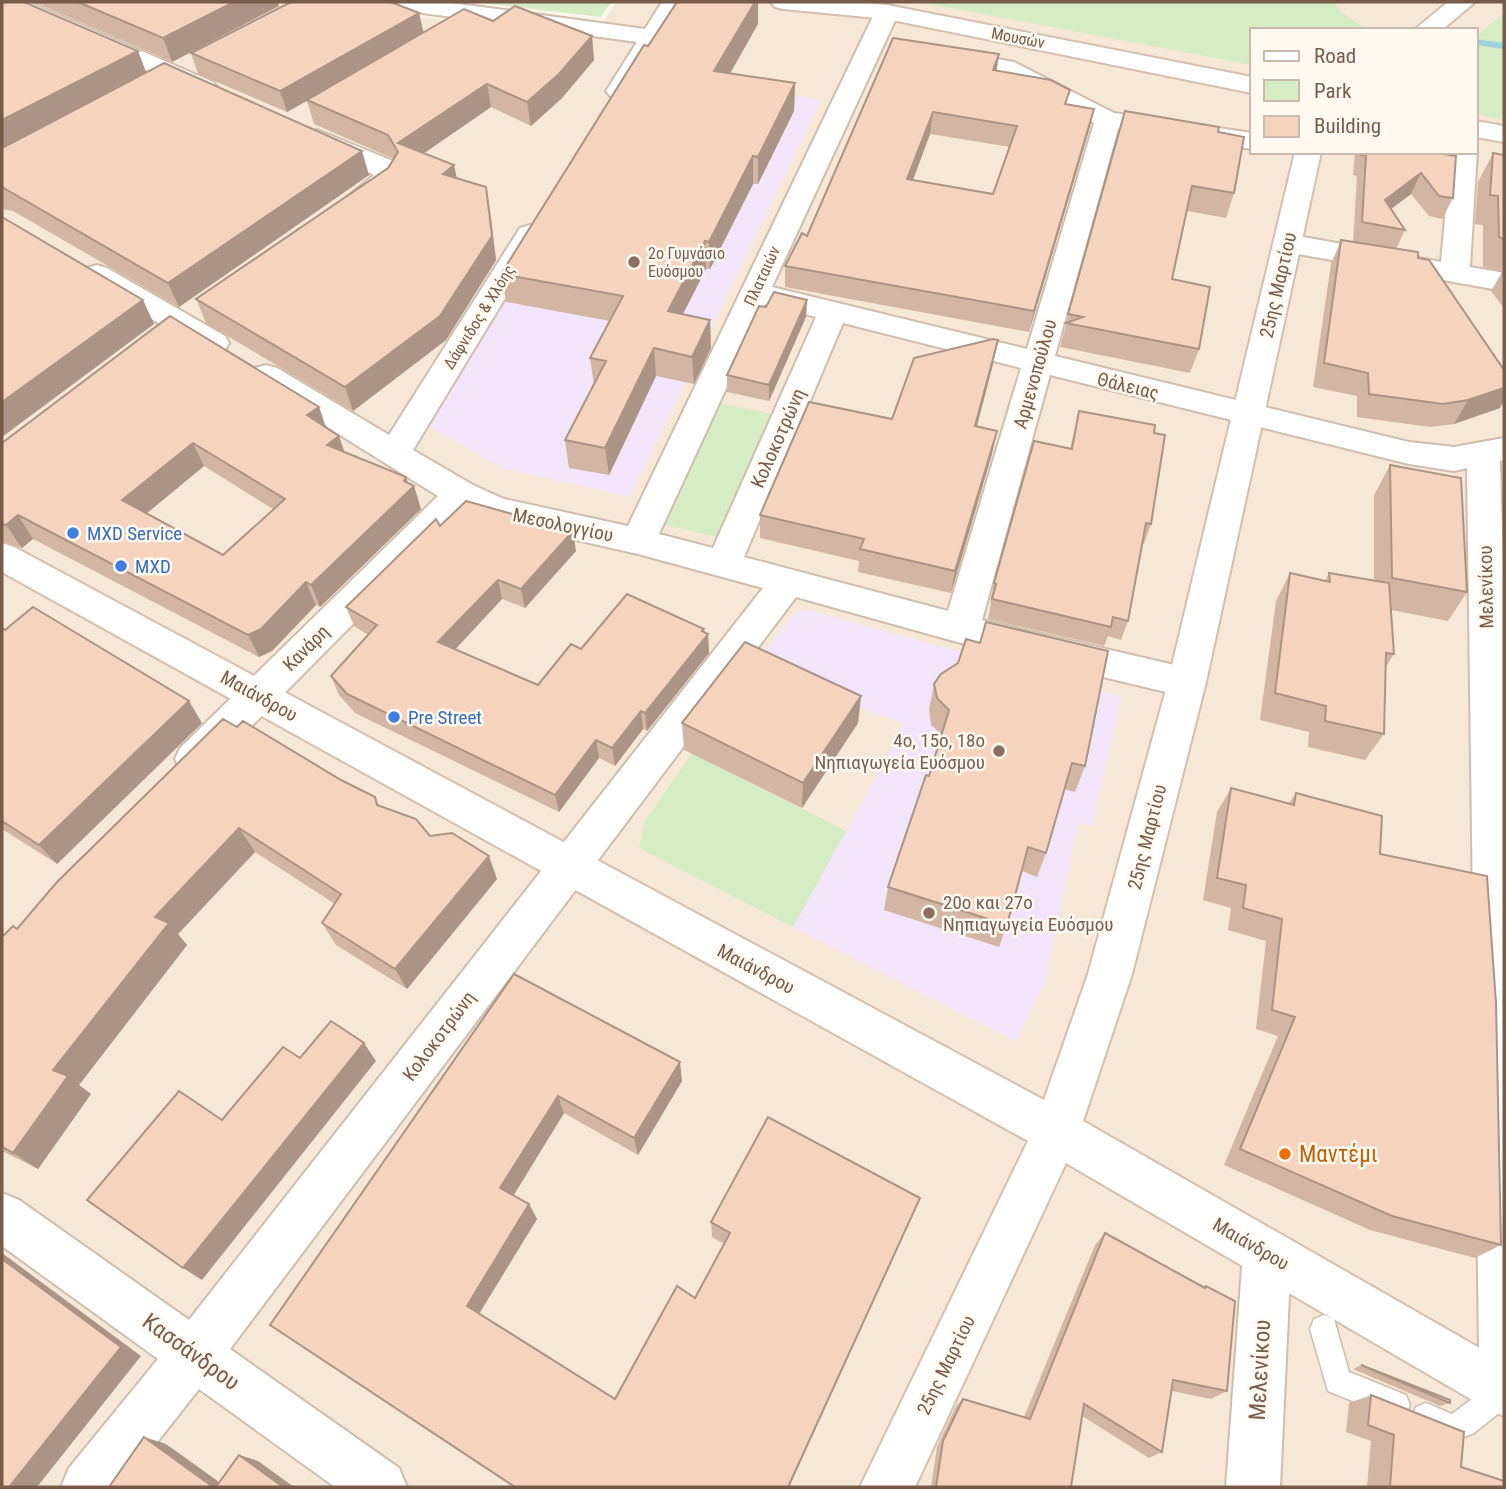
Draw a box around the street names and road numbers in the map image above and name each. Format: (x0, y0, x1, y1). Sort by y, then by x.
street label: Μουσών (990, 24, 1046, 53)
street label: 25ης Μαρτίου (1255, 230, 1301, 340)
street label: Πλαταιών (740, 243, 784, 309)
street label: Δάφνιδος & Χλόης (439, 261, 519, 373)
street label: Αρμενοπούλου (1008, 317, 1062, 431)
street label: Θάλειας (1095, 367, 1161, 405)
street label: Κολοκοτρώνη (746, 385, 810, 491)
street label: Μεσολογγίου (511, 503, 615, 547)
street label: Μελενίκου (1474, 545, 1498, 629)
street label: Κανάρη (278, 620, 334, 676)
street label: Μαιάνδρου (217, 665, 301, 727)
street label: 25ης Μαρτίου (1123, 782, 1171, 892)
street label: Μαιάνδρου (713, 939, 799, 999)
street label: Κολοκοτρώνη (398, 987, 480, 1085)
street label: Μαιάνδρου (1209, 1213, 1293, 1275)
street label: Κασσάνδρου (137, 1308, 245, 1396)
street label: 25ης Μαρτίου (912, 1312, 980, 1418)
street label: Μελενίκου (1244, 1319, 1276, 1421)

